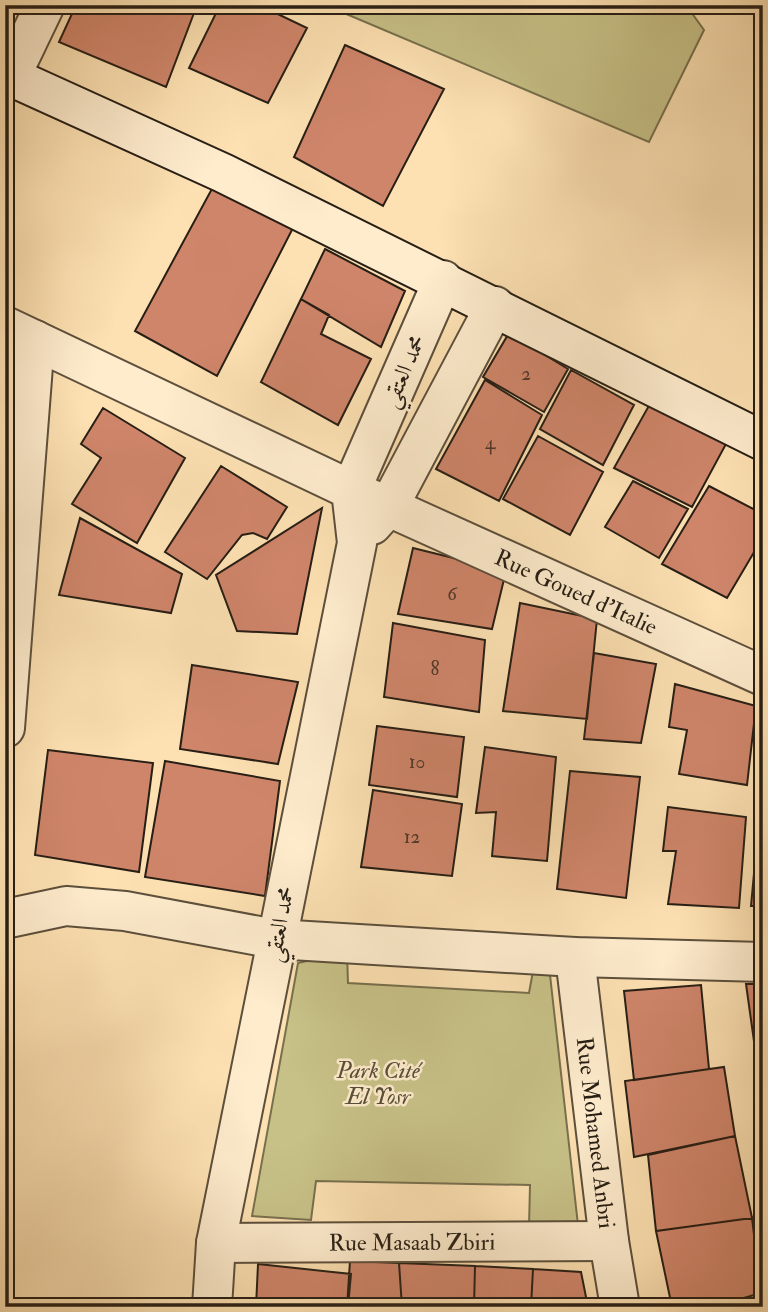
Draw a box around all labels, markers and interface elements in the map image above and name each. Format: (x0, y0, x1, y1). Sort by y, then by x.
street label: محمد العتقي (375, 330, 440, 415)
house number: 2 (521, 362, 531, 386)
house number: 4 (485, 431, 496, 455)
street label: Rue Goued d'Italie (490, 543, 662, 642)
house number: 6 (447, 582, 458, 606)
house number: 8 (431, 657, 440, 681)
house number: 10 (409, 750, 425, 774)
house number: 12 (404, 825, 420, 849)
street label: محمد العتقي (258, 884, 309, 966)
street label: Rue Mohamed Anbri (570, 1035, 621, 1230)
park label: Park Cité El Yosr (335, 1056, 423, 1111)
street label: Rue Masaab Zbiri (329, 1228, 495, 1257)

